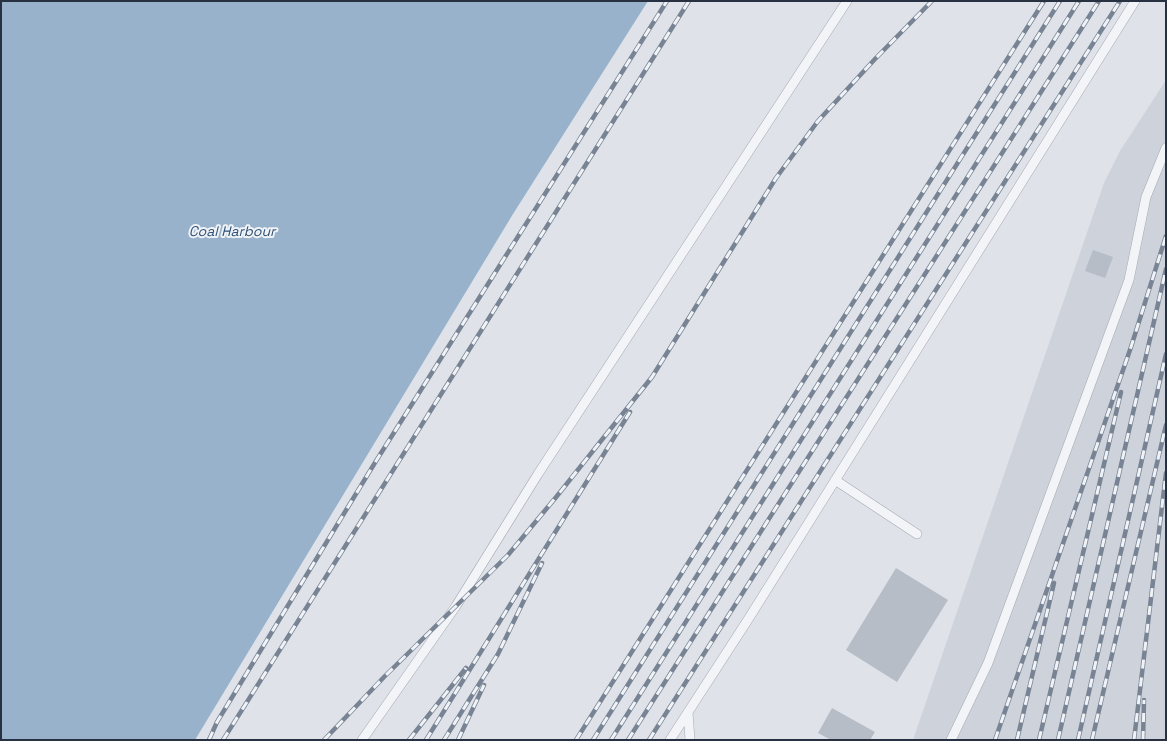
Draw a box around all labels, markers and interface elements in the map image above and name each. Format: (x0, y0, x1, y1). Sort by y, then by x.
water label: Coal Harbour (189, 224, 275, 240)

